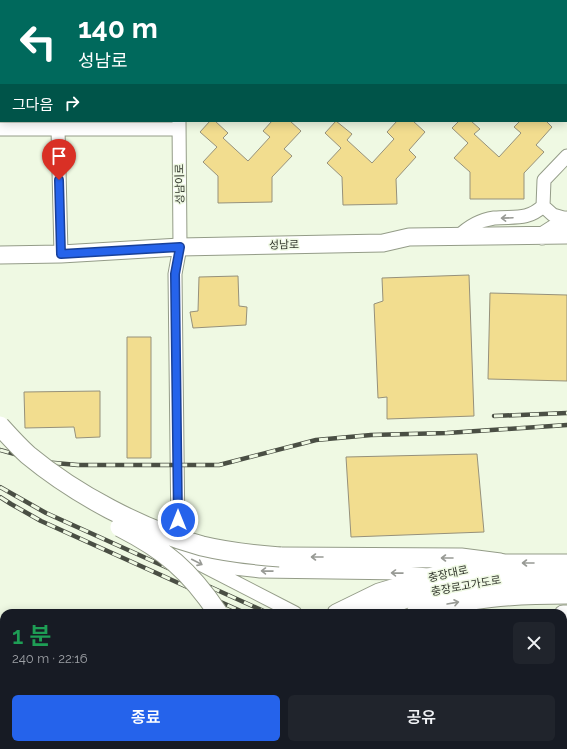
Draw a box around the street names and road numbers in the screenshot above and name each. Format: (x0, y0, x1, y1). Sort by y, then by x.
street label: 성남이로 (173, 164, 187, 204)
street label: 성남로 (269, 238, 299, 252)
street label: 충장대로 (427, 563, 469, 585)
street label: 충장로고가도로 (430, 573, 502, 599)

